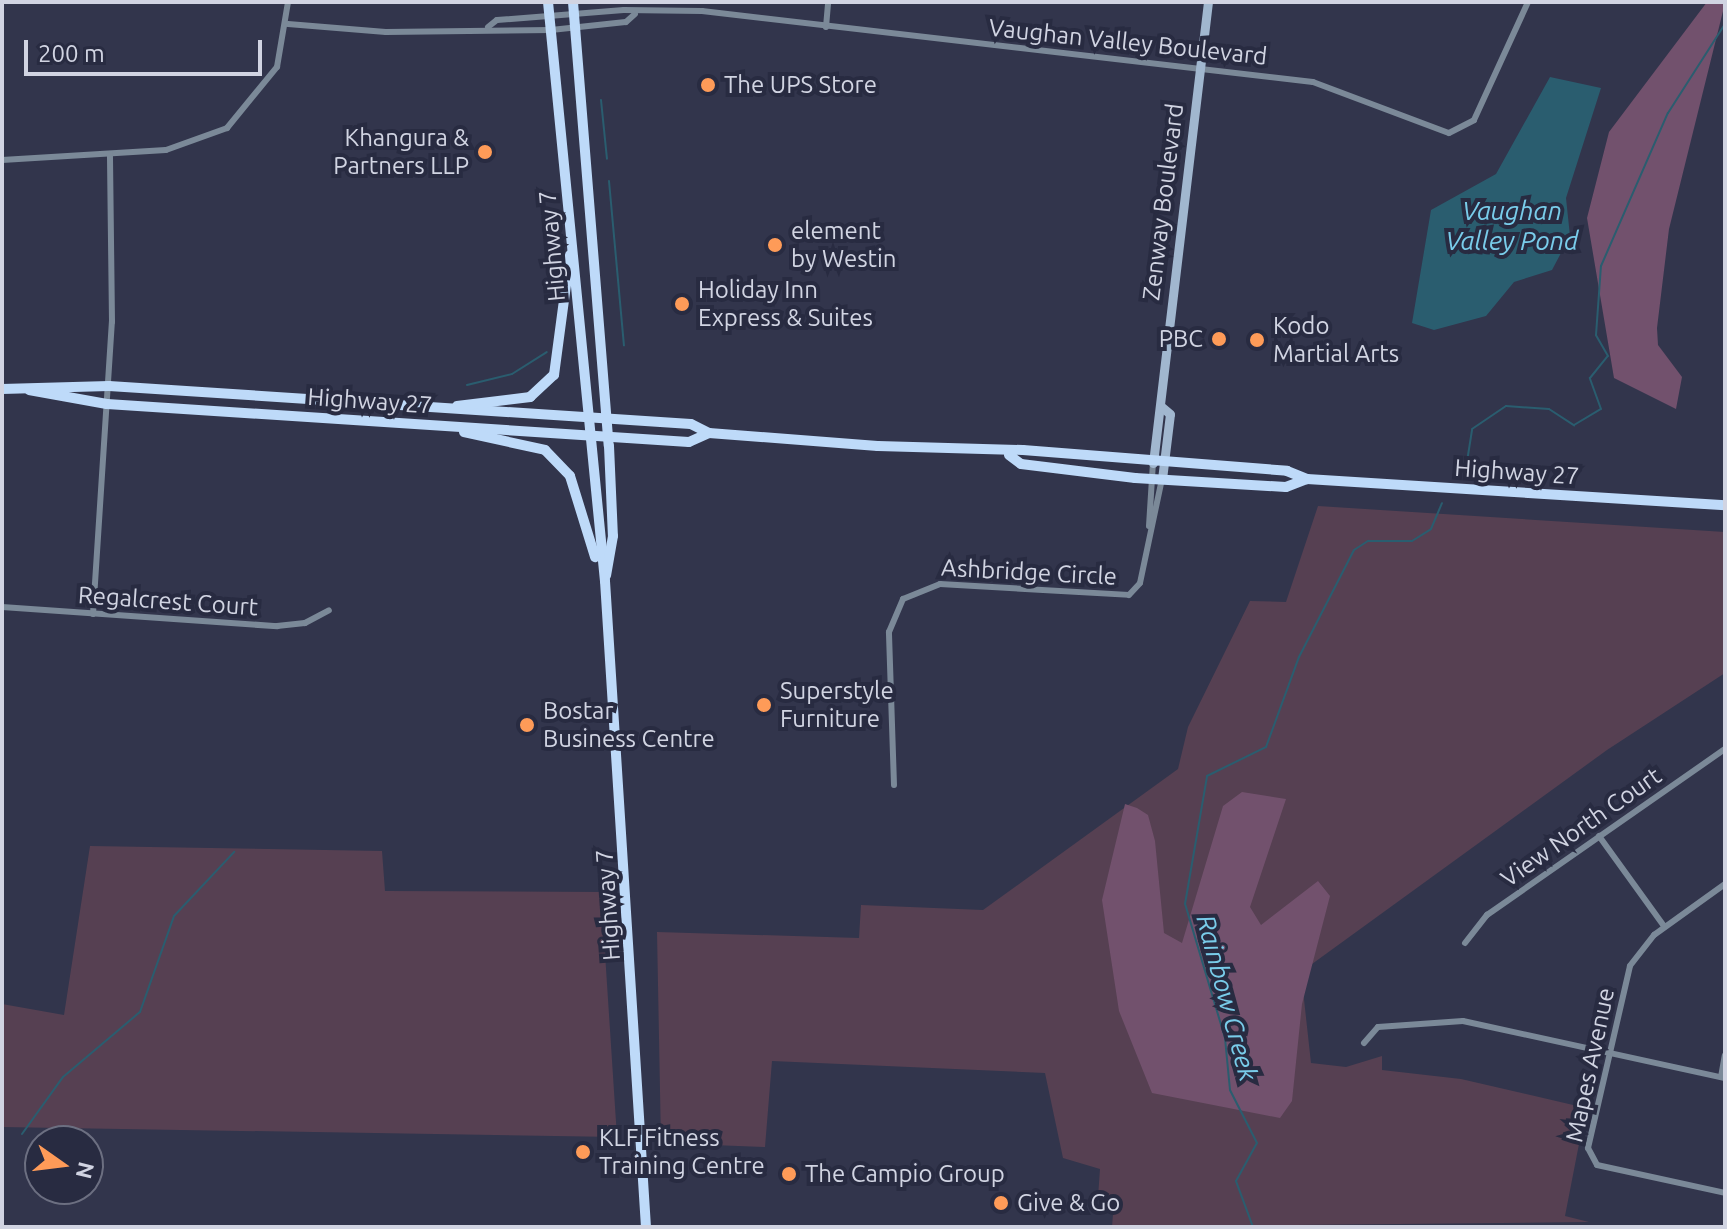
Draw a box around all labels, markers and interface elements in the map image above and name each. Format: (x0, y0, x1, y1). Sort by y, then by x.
street label: Vaughan Valley Boulevard (987, 13, 1269, 71)
scale bar (28, 24, 266, 74)
text: 200 m (38, 40, 105, 67)
place label: The UPS Store (724, 71, 877, 99)
marker: The UPS Store (699, 76, 717, 94)
street label: Zenway Boulevard (1137, 102, 1189, 302)
place label: Khangura & Partners LLP (333, 124, 469, 180)
marker: Khangura & Partners LLP (476, 143, 494, 161)
street label: Highway 7 (533, 189, 571, 303)
water label: Vaughan Valley Pond (1445, 195, 1579, 256)
place label: element by Westin (791, 217, 897, 273)
marker: element by Westin (766, 236, 784, 254)
place label: Holiday Inn Express & Suites (698, 276, 873, 332)
marker: Holiday Inn Express & Suites (673, 295, 691, 313)
place label: Kodo Martial Arts (1273, 312, 1399, 368)
place label: PBC (1159, 325, 1203, 353)
marker: PBC (1210, 330, 1228, 348)
marker: Kodo Martial Arts (1248, 331, 1266, 349)
street label: Highway 27 (307, 382, 433, 420)
street label: Highway 27 (1454, 453, 1580, 491)
street label: Ashbridge Circle (940, 553, 1118, 591)
street label: Regalcrest Court (77, 580, 259, 622)
place label: Superstyle Furniture (780, 677, 894, 733)
marker: Superstyle Furniture (755, 696, 773, 714)
place label: Bostar Business Centre (543, 697, 715, 753)
marker: Bostar Business Centre (518, 716, 536, 734)
street label: View North Court (1495, 761, 1667, 893)
street label: Highway 7 (590, 848, 626, 962)
water label: Rainbow Creek (1190, 911, 1264, 1085)
street label: Mapes Avenue (1560, 985, 1620, 1145)
place label: KLF Fitness Training Centre (599, 1124, 765, 1180)
north arrow (24, 1125, 104, 1205)
marker: KLF Fitness Training Centre (574, 1143, 592, 1161)
text: N (72, 1159, 100, 1181)
place label: The Campio Group (805, 1160, 1005, 1188)
marker: The Campio Group (780, 1165, 798, 1183)
place label: Give & Go (1017, 1189, 1120, 1217)
marker: Give & Go (992, 1194, 1010, 1212)

